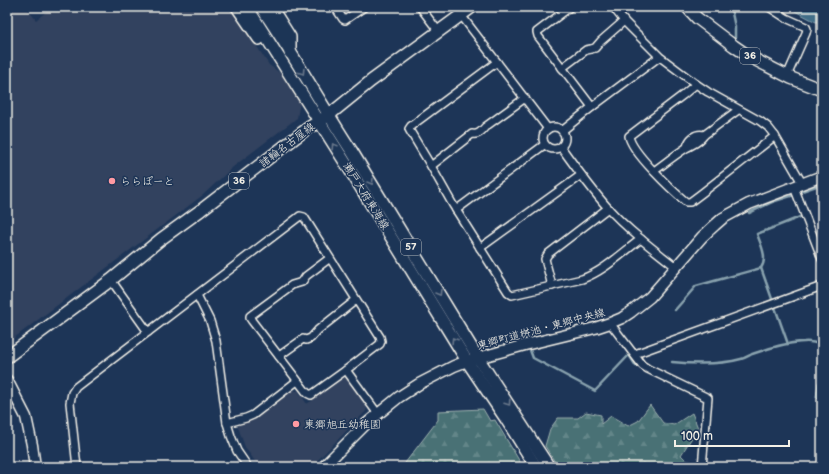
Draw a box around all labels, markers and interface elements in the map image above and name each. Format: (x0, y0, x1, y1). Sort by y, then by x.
road number: 36 (740, 48, 760, 64)
one-way arrow (297, 68, 305, 75)
street label: 諸輪名古屋線 (257, 120, 317, 170)
one-way arrow (332, 143, 339, 150)
street label: 瀬戸大府東海線 (340, 160, 392, 232)
road number: 36 (229, 173, 249, 189)
place label: ららぽーと (120, 175, 175, 188)
marker: ららぽーと (107, 176, 117, 186)
one-way arrow (366, 178, 374, 185)
road number: 57 (401, 239, 421, 255)
one-way arrow (434, 289, 441, 296)
street label: 東郷町道桝池・東郷中央線 (476, 306, 606, 352)
one-way arrow (452, 337, 459, 344)
one-way arrow (503, 399, 510, 406)
place label: 東郷旭丘幼稚園 (304, 418, 381, 431)
marker: 東郷旭丘幼稚園 (291, 419, 301, 429)
scale bar (675, 422, 789, 448)
text: 100 m (681, 429, 713, 444)

